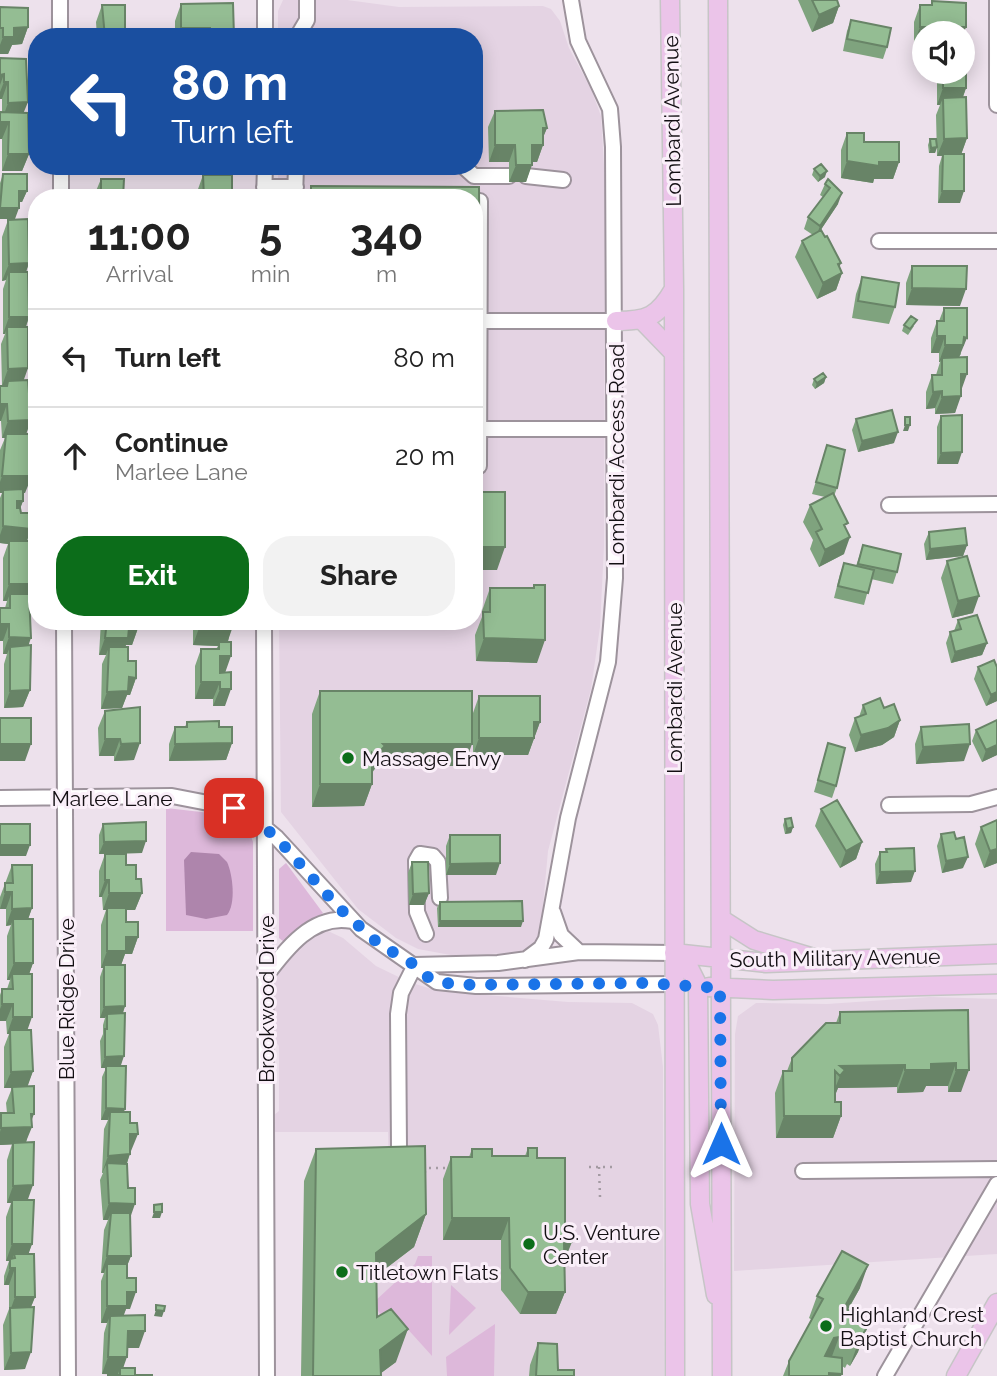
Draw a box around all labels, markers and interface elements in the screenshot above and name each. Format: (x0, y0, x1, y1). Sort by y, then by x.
map controls (912, 21, 975, 84)
button: sound (912, 21, 975, 84)
street label: Lombardi Avenue (658, 35, 686, 207)
text: 80 m (171, 54, 288, 111)
icon: left (56, 56, 147, 147)
text: Turn left (171, 113, 293, 150)
text: 11:00 (88, 211, 191, 260)
text: 5 (259, 211, 282, 260)
text: 340 (350, 211, 423, 260)
text: Arrival (106, 260, 173, 287)
text: min (251, 260, 290, 287)
text: m (376, 260, 397, 287)
icon: left (56, 339, 94, 377)
text: Turn left (115, 343, 221, 373)
text: 80 m (393, 343, 455, 373)
street label: Lombardi Access Road (604, 344, 629, 566)
text: Continue (115, 428, 228, 458)
icon: ahead (56, 437, 94, 475)
text: 20 m (395, 441, 455, 471)
text: Marlee Lane (115, 458, 248, 485)
button: Exit (56, 536, 249, 616)
button: Share (263, 536, 455, 616)
street label: Lombardi Avenue (662, 602, 687, 774)
place label: Massage Envy (362, 746, 501, 771)
marker: Massage Envy (340, 750, 356, 766)
pin (204, 778, 264, 838)
street label: Marlee Lane (51, 786, 173, 811)
icon: arrive (215, 789, 253, 827)
street label: Brookwood Drive (254, 915, 279, 1083)
street label: Blue Ridge Drive (54, 918, 79, 1080)
street label: South Military Avenue (729, 944, 941, 972)
position arrow (684, 1107, 758, 1181)
place label: U.S. Venture Center (543, 1220, 660, 1269)
marker: U.S. Venture Center (521, 1236, 537, 1252)
place label: Titletown Flats (356, 1260, 499, 1285)
marker: Titletown Flats (334, 1264, 350, 1280)
place label: Highland Crest Baptist Church (840, 1302, 984, 1351)
marker: Highland Crest Baptist Church (818, 1318, 834, 1334)

